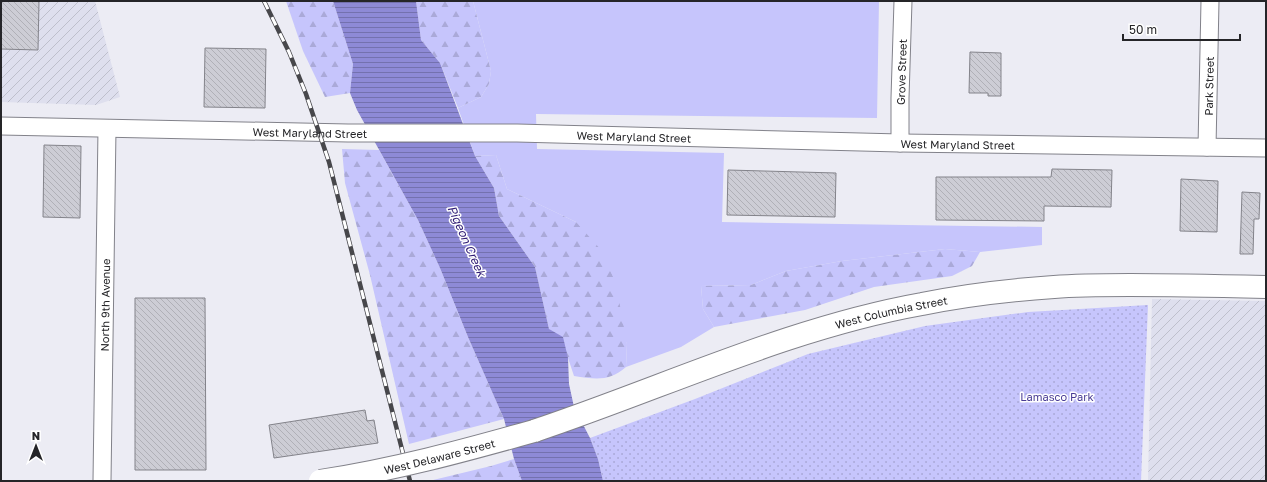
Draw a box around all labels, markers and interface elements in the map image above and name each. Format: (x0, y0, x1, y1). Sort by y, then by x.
scale bar (1123, 16, 1240, 42)
text: 50 m (1129, 22, 1157, 37)
street label: Grove Street (894, 39, 908, 105)
street label: Park Street (1201, 56, 1215, 116)
street label: West Maryland Street (252, 125, 367, 140)
street label: West Maryland Street (576, 128, 691, 144)
street label: West Maryland Street (900, 137, 1015, 151)
water label: Pigeon Creek (445, 203, 490, 280)
street label: North 9th Avenue (97, 258, 112, 352)
street label: West Columbia Street (833, 293, 948, 331)
park label: Lamasco Park (1020, 390, 1094, 403)
north arrow (16, 426, 56, 466)
text: N (32, 429, 40, 442)
street label: West Delaware Street (383, 436, 496, 476)

